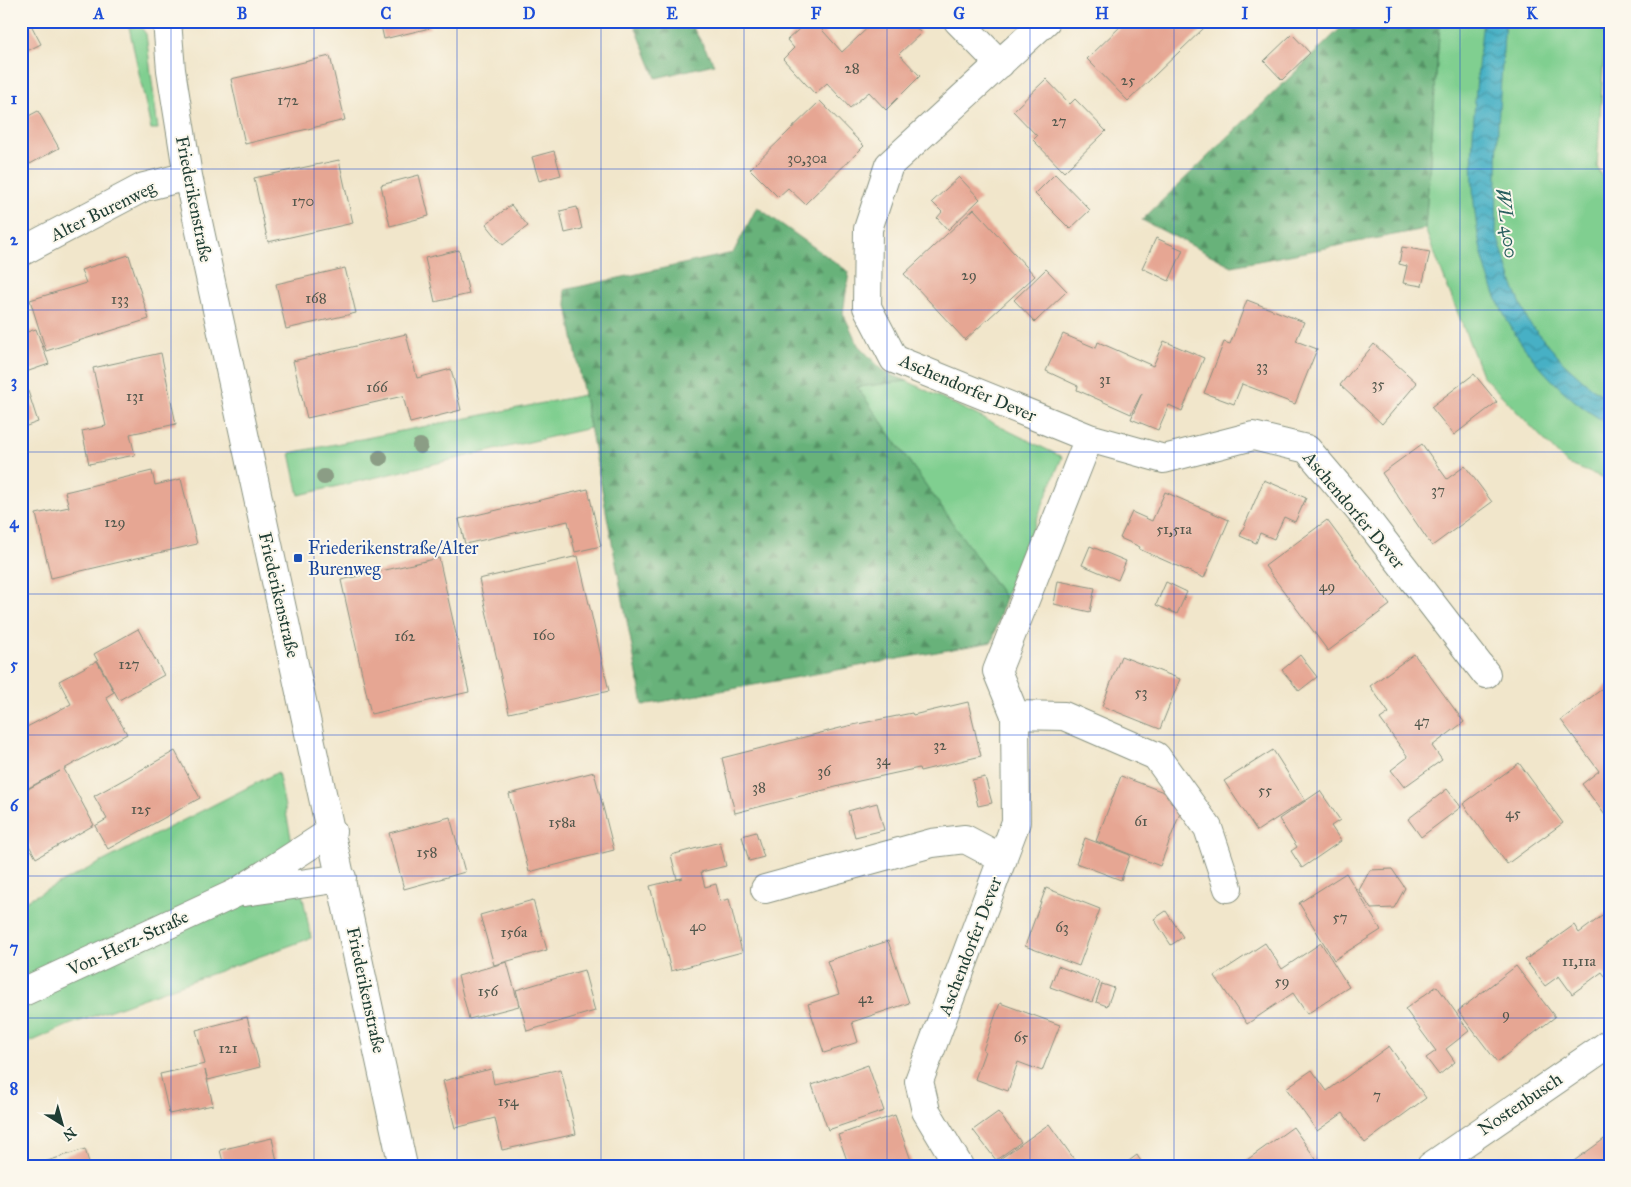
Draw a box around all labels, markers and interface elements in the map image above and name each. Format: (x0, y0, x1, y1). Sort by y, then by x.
text: A (93, 4, 105, 23)
text: B (237, 4, 247, 23)
text: C (381, 4, 392, 23)
text: D (523, 4, 536, 23)
text: E (666, 4, 678, 23)
text: F (811, 4, 822, 23)
text: G (953, 4, 965, 23)
text: H (1095, 4, 1109, 23)
text: I (1242, 4, 1249, 23)
text: J (1384, 4, 1393, 24)
text: K (1526, 4, 1538, 23)
house number: 28 (844, 59, 860, 77)
house number: 25 (1121, 71, 1135, 89)
text: 1 (11, 89, 18, 108)
house number: 172 (277, 91, 299, 109)
house number: 27 (1052, 112, 1067, 130)
street label: Friederikenstraße (171, 134, 217, 264)
house number: 30,30a (787, 149, 827, 167)
street label: Alter Burenweg (46, 176, 160, 247)
water label: WL 400 (1491, 186, 1523, 260)
house number: 170 (292, 192, 314, 210)
text: 2 (10, 230, 19, 249)
house number: 29 (961, 266, 977, 284)
house number: 168 (305, 289, 327, 307)
house number: 133 (111, 290, 129, 308)
street label: Aschendorfer Dever (895, 349, 1040, 427)
house number: 33 (1256, 357, 1268, 375)
house number: 31 (1099, 370, 1111, 388)
text: 3 (11, 372, 17, 392)
house number: 35 (1372, 375, 1385, 393)
house number: 166 (366, 378, 389, 396)
house number: 131 (126, 387, 144, 405)
street label: Aschendorfer Dever (1298, 446, 1410, 573)
house number: 37 (1431, 481, 1445, 499)
text: 4 (10, 513, 20, 533)
house number: 129 (104, 513, 126, 531)
house number: 51,51a (1156, 520, 1193, 538)
street label: Friederikenstraße (254, 530, 304, 660)
place label: Friederikenstraße/Alter Burenweg (308, 537, 479, 581)
marker: Friederikenstraße/Alter Burenweg (292, 552, 304, 564)
house number: 49 (1319, 577, 1335, 595)
house number: 160 (533, 626, 555, 644)
house number: 162 (395, 627, 416, 645)
text: 5 (10, 655, 18, 674)
house number: 127 (119, 655, 139, 673)
house number: 53 (1135, 683, 1147, 701)
house number: 47 (1414, 712, 1430, 730)
house number: 32 (933, 736, 947, 754)
house number: 34 (876, 751, 891, 769)
house number: 36 (817, 762, 832, 780)
house number: 38 (752, 778, 766, 796)
house number: 55 (1258, 781, 1272, 799)
text: 6 (10, 796, 19, 815)
house number: 125 (131, 800, 151, 818)
house number: 45 (1505, 804, 1521, 822)
house number: 61 (1134, 812, 1148, 830)
house number: 158a (548, 813, 576, 831)
house number: 158 (417, 843, 437, 861)
street label: Aschendorfer Dever (933, 873, 1007, 1019)
street label: Von-Herz-Straße (63, 905, 192, 981)
house number: 57 (1333, 908, 1347, 926)
house number: 40 (689, 917, 707, 935)
house number: 63 (1055, 918, 1069, 936)
house number: 156a (501, 923, 528, 941)
street label: Friederikenstraße (342, 925, 390, 1055)
text: 7 (10, 938, 19, 957)
house number: 11,11a (1562, 952, 1597, 970)
house number: 59 (1274, 972, 1290, 990)
house number: 156 (478, 982, 500, 1000)
house number: 42 (858, 989, 874, 1007)
house number: 9 (1502, 1005, 1510, 1023)
house number: 65 (1014, 1028, 1028, 1046)
house number: 121 (218, 1039, 238, 1057)
street label: Nostenbusch (1474, 1068, 1566, 1140)
text: 8 (10, 1079, 18, 1098)
house number: 7 (1373, 1086, 1381, 1104)
house number: 154 (498, 1092, 519, 1110)
north arrow (38, 1100, 88, 1150)
text: N (60, 1124, 79, 1144)

